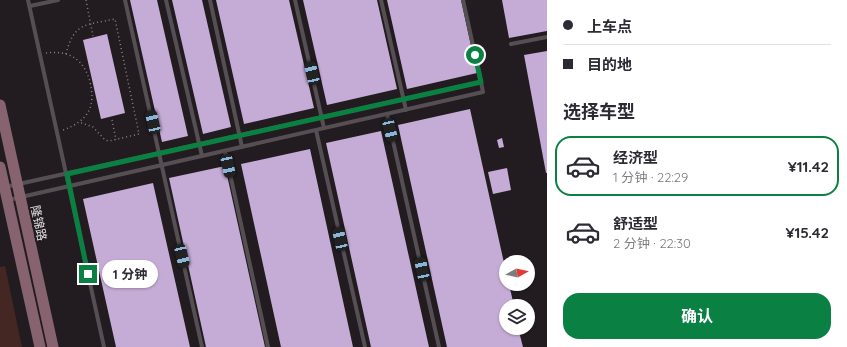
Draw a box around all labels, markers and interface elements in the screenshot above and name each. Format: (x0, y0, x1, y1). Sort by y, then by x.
text: 上车点 (587, 17, 632, 36)
route start (466, 46, 484, 64)
text: 目的地 (587, 55, 632, 74)
car (303, 60, 321, 86)
text: 选择车型 (563, 100, 635, 123)
car (144, 109, 162, 135)
car (381, 117, 399, 143)
icon: car (565, 148, 601, 184)
text: 经济型 (613, 148, 658, 167)
car (220, 153, 236, 179)
text: ¥11.42 (788, 157, 829, 176)
text: 1 分钟 · 22:29 (613, 169, 688, 185)
street label: 隆锦路 (28, 204, 50, 242)
icon: car (565, 214, 601, 250)
text: 舒适型 (613, 214, 658, 233)
text: ¥15.42 (786, 223, 829, 242)
car (331, 226, 349, 252)
text: 2 分钟 · 22:30 (613, 235, 691, 251)
car (173, 243, 191, 269)
north arrow (499, 255, 535, 291)
map controls (499, 255, 535, 335)
car (414, 256, 430, 282)
callout: 1 分钟 (102, 260, 158, 288)
route end (79, 265, 97, 283)
text: 1 分钟 (113, 266, 147, 282)
button: 确认 (563, 293, 831, 339)
button: layers (499, 299, 535, 335)

